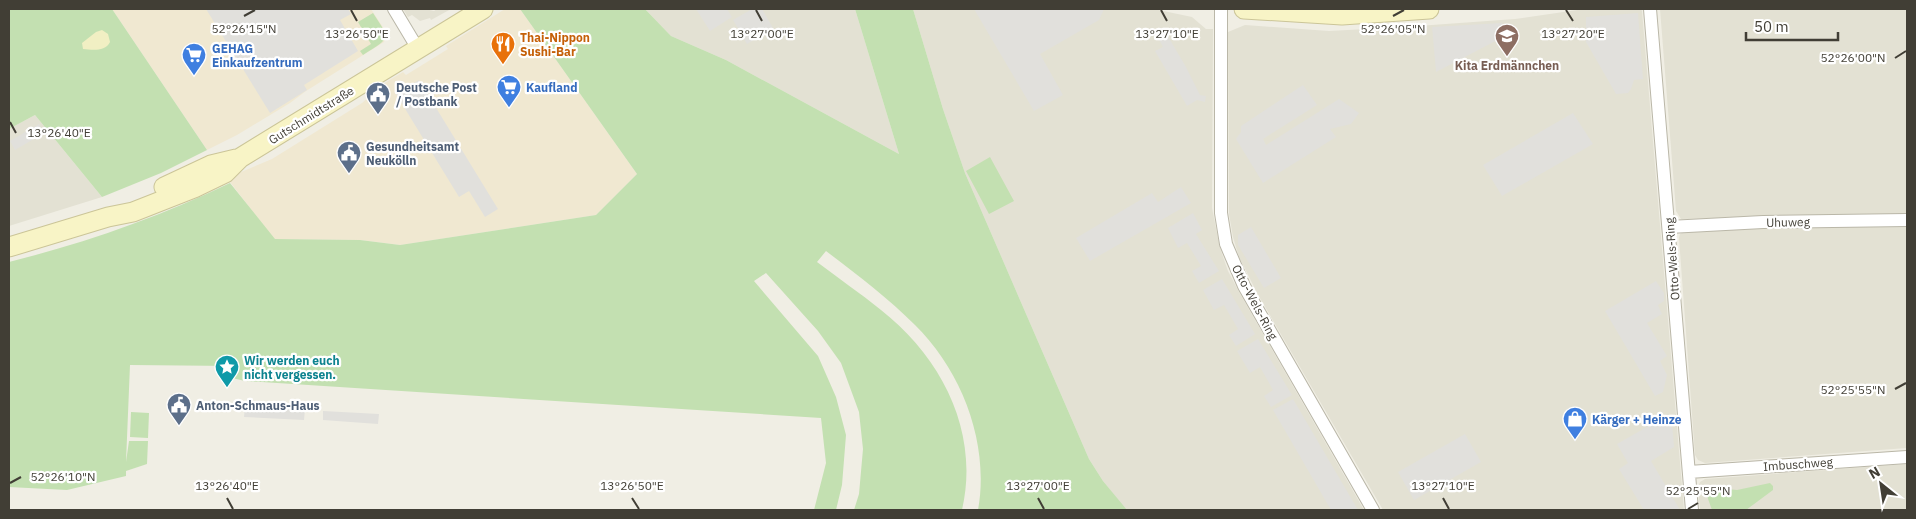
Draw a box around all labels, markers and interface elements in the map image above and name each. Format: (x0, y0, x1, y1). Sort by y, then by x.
scale bar (1746, 10, 1838, 42)
text: 50 m (1754, 17, 1789, 36)
text: 52°26'15"N (211, 21, 277, 36)
text: 52°26'05"N (1360, 21, 1426, 36)
school or university icon: Kita Erdmännchen (1494, 23, 1520, 57)
text: 13°26'50"E (325, 26, 389, 41)
text: 13°27'00"E (730, 26, 794, 41)
text: 13°27'10"E (1135, 26, 1199, 41)
text: 13°27'20"E (1541, 26, 1605, 41)
place label: Thai-Nippon Sushi-Bar (520, 30, 590, 59)
restaurant icon: Thai-Nippon Sushi-Bar (490, 31, 516, 65)
place label: GEHAG Einkaufzentrum (212, 41, 302, 70)
supermarket icon: GEHAG Einkaufzentrum (181, 42, 207, 76)
text: 52°26'00"N (1820, 50, 1886, 65)
place label: Kita Erdmännchen (1455, 58, 1559, 73)
supermarket icon: Kaufland (496, 74, 522, 108)
place label: Deutsche Post / Postbank (396, 80, 477, 109)
place label: Kaufland (526, 80, 577, 95)
public building icon: Deutsche Post / Postbank (365, 81, 391, 115)
street label: Gutschmidtstraße (266, 83, 357, 147)
text: 13°26'40"E (27, 125, 91, 140)
place label: Gesundheitsamt Neukölln (366, 139, 460, 168)
public building icon: Gesundheitsamt Neukölln (336, 140, 362, 174)
street label: Uhuweg (1766, 214, 1811, 230)
street label: Otto-Wels-Ring (1662, 216, 1682, 301)
street label: Otto-Wels-Ring (1229, 262, 1281, 343)
place label: Wir werden euch nicht vergessen. (244, 353, 340, 382)
place icon: Wir werden euch nicht vergessen. (214, 354, 240, 388)
text: 52°25'55"N (1820, 382, 1886, 397)
public building icon: Anton-Schmaus-Haus (166, 392, 192, 426)
place label: Anton-Schmaus-Haus (196, 398, 320, 413)
shop icon: Kärger + Heinze (1562, 406, 1588, 440)
place label: Kärger + Heinze (1592, 412, 1682, 427)
street label: Imbuschweg (1763, 454, 1834, 474)
north arrow (1856, 459, 1906, 509)
text: N (1866, 462, 1883, 483)
text: 52°26'10"N (30, 469, 96, 484)
text: 13°26'40"E (195, 478, 259, 493)
text: 13°26'50"E (600, 478, 664, 493)
text: 13°27'00"E (1006, 478, 1070, 493)
text: 13°27'10"E (1411, 478, 1475, 493)
text: 52°25'55"N (1665, 483, 1731, 498)

